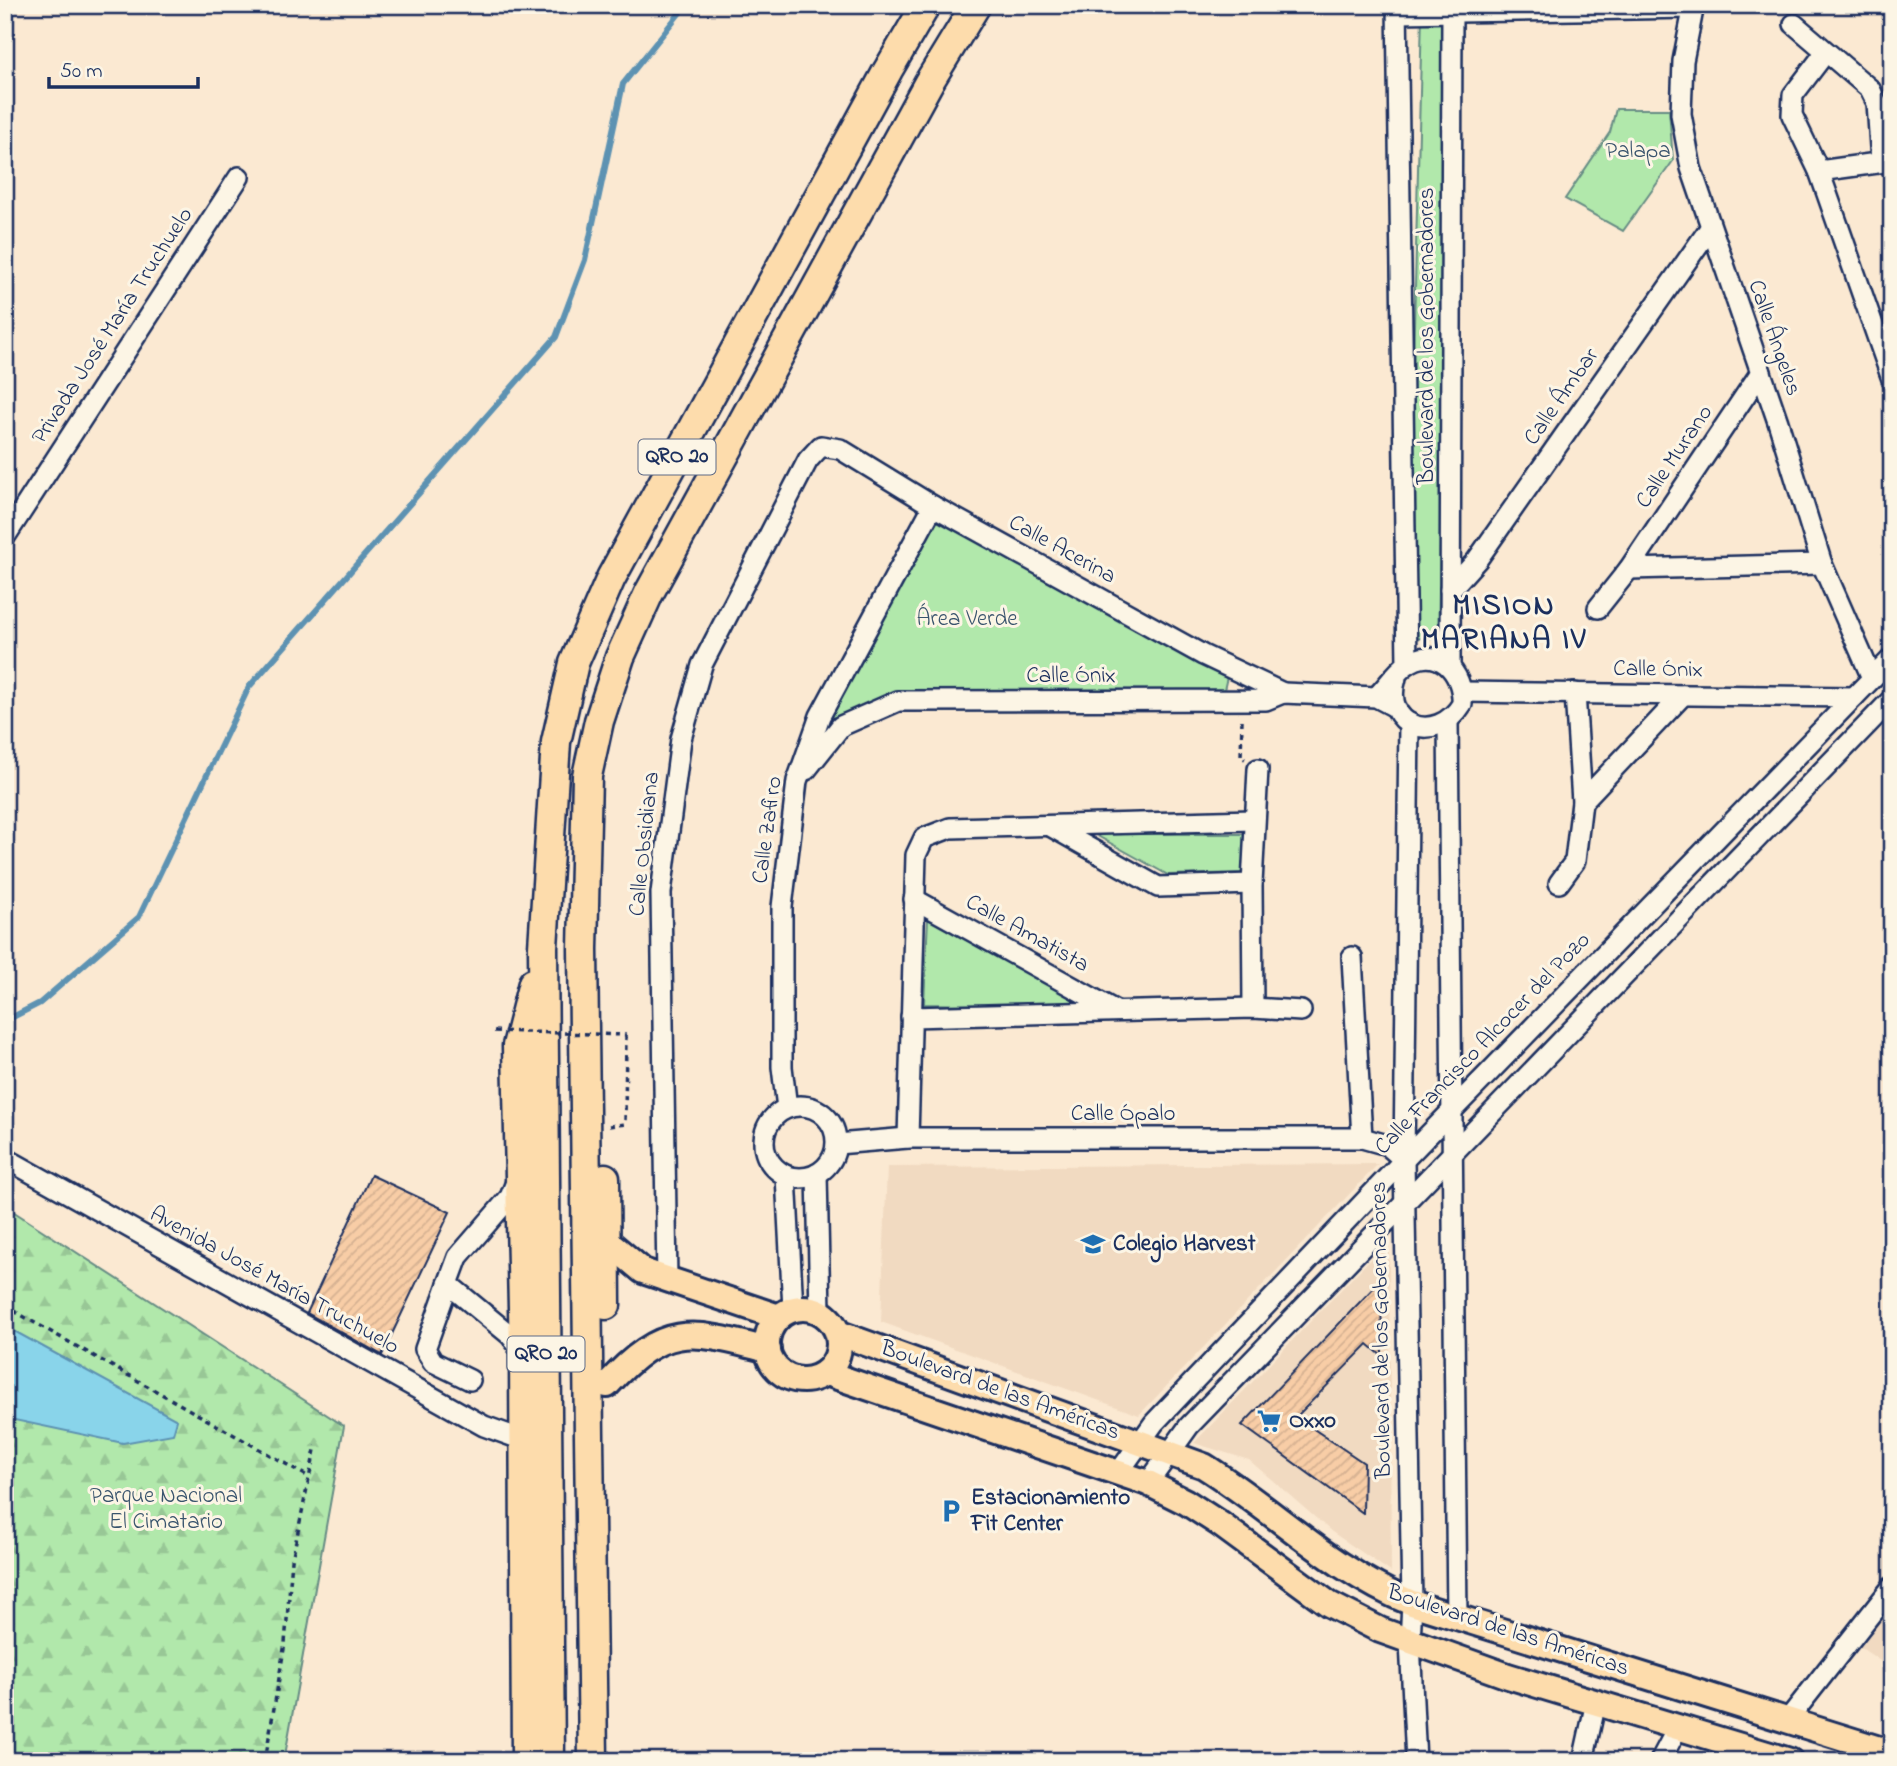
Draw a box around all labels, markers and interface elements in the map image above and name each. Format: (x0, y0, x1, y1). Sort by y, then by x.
scale bar (49, 46, 198, 90)
text: 50 m (60, 57, 103, 87)
park label: Palapa (1605, 135, 1671, 168)
street label: Boulevard de los Gobernadores (1411, 187, 1444, 486)
street label: Privada José María Truchuelo (24, 201, 202, 451)
street label: Calle Ángeles (1738, 275, 1810, 401)
street label: Calle Ámbar (1515, 340, 1608, 453)
street label: Calle Murano (1628, 399, 1722, 515)
road number: QRO 20 (638, 440, 716, 475)
street label: Calle Acerina (1002, 507, 1122, 593)
district label: MISION MARIANA IV (1421, 585, 1587, 663)
park label: Área Verde (916, 602, 1018, 636)
street label: Calle Ónix (1613, 653, 1703, 687)
street label: Calle Ónix (1026, 660, 1116, 693)
street label: Calle Obsidiana (621, 770, 669, 918)
street label: Calle Zafiro (744, 774, 792, 886)
street label: Calle Amatista (959, 886, 1095, 982)
street label: Calle Francisco Alcocer del Pozo (1367, 925, 1599, 1163)
street label: Calle Ópalo (1071, 1098, 1175, 1131)
street label: Boulevard de los Gobernadores (1363, 1181, 1401, 1480)
street label: Avenida José María Truchuelo (143, 1198, 405, 1364)
place label: Colegio Harvest (1113, 1228, 1256, 1263)
school or university icon: Colegio Harvest (1079, 1230, 1107, 1258)
street label: Boulevard de las Américas (875, 1332, 1124, 1450)
road number: QRO 20 (508, 1336, 584, 1372)
place label: Oxxo (1289, 1405, 1336, 1438)
supermarket icon: Oxxo (1255, 1407, 1283, 1435)
park label: Parque Nacional El Cimatario (90, 1480, 242, 1539)
place label: Estacionamiento Fit Center (970, 1482, 1130, 1541)
parking icon: Estacionamiento Fit Center (937, 1497, 965, 1525)
street label: Boulevard de las Américas (1382, 1576, 1633, 1686)

